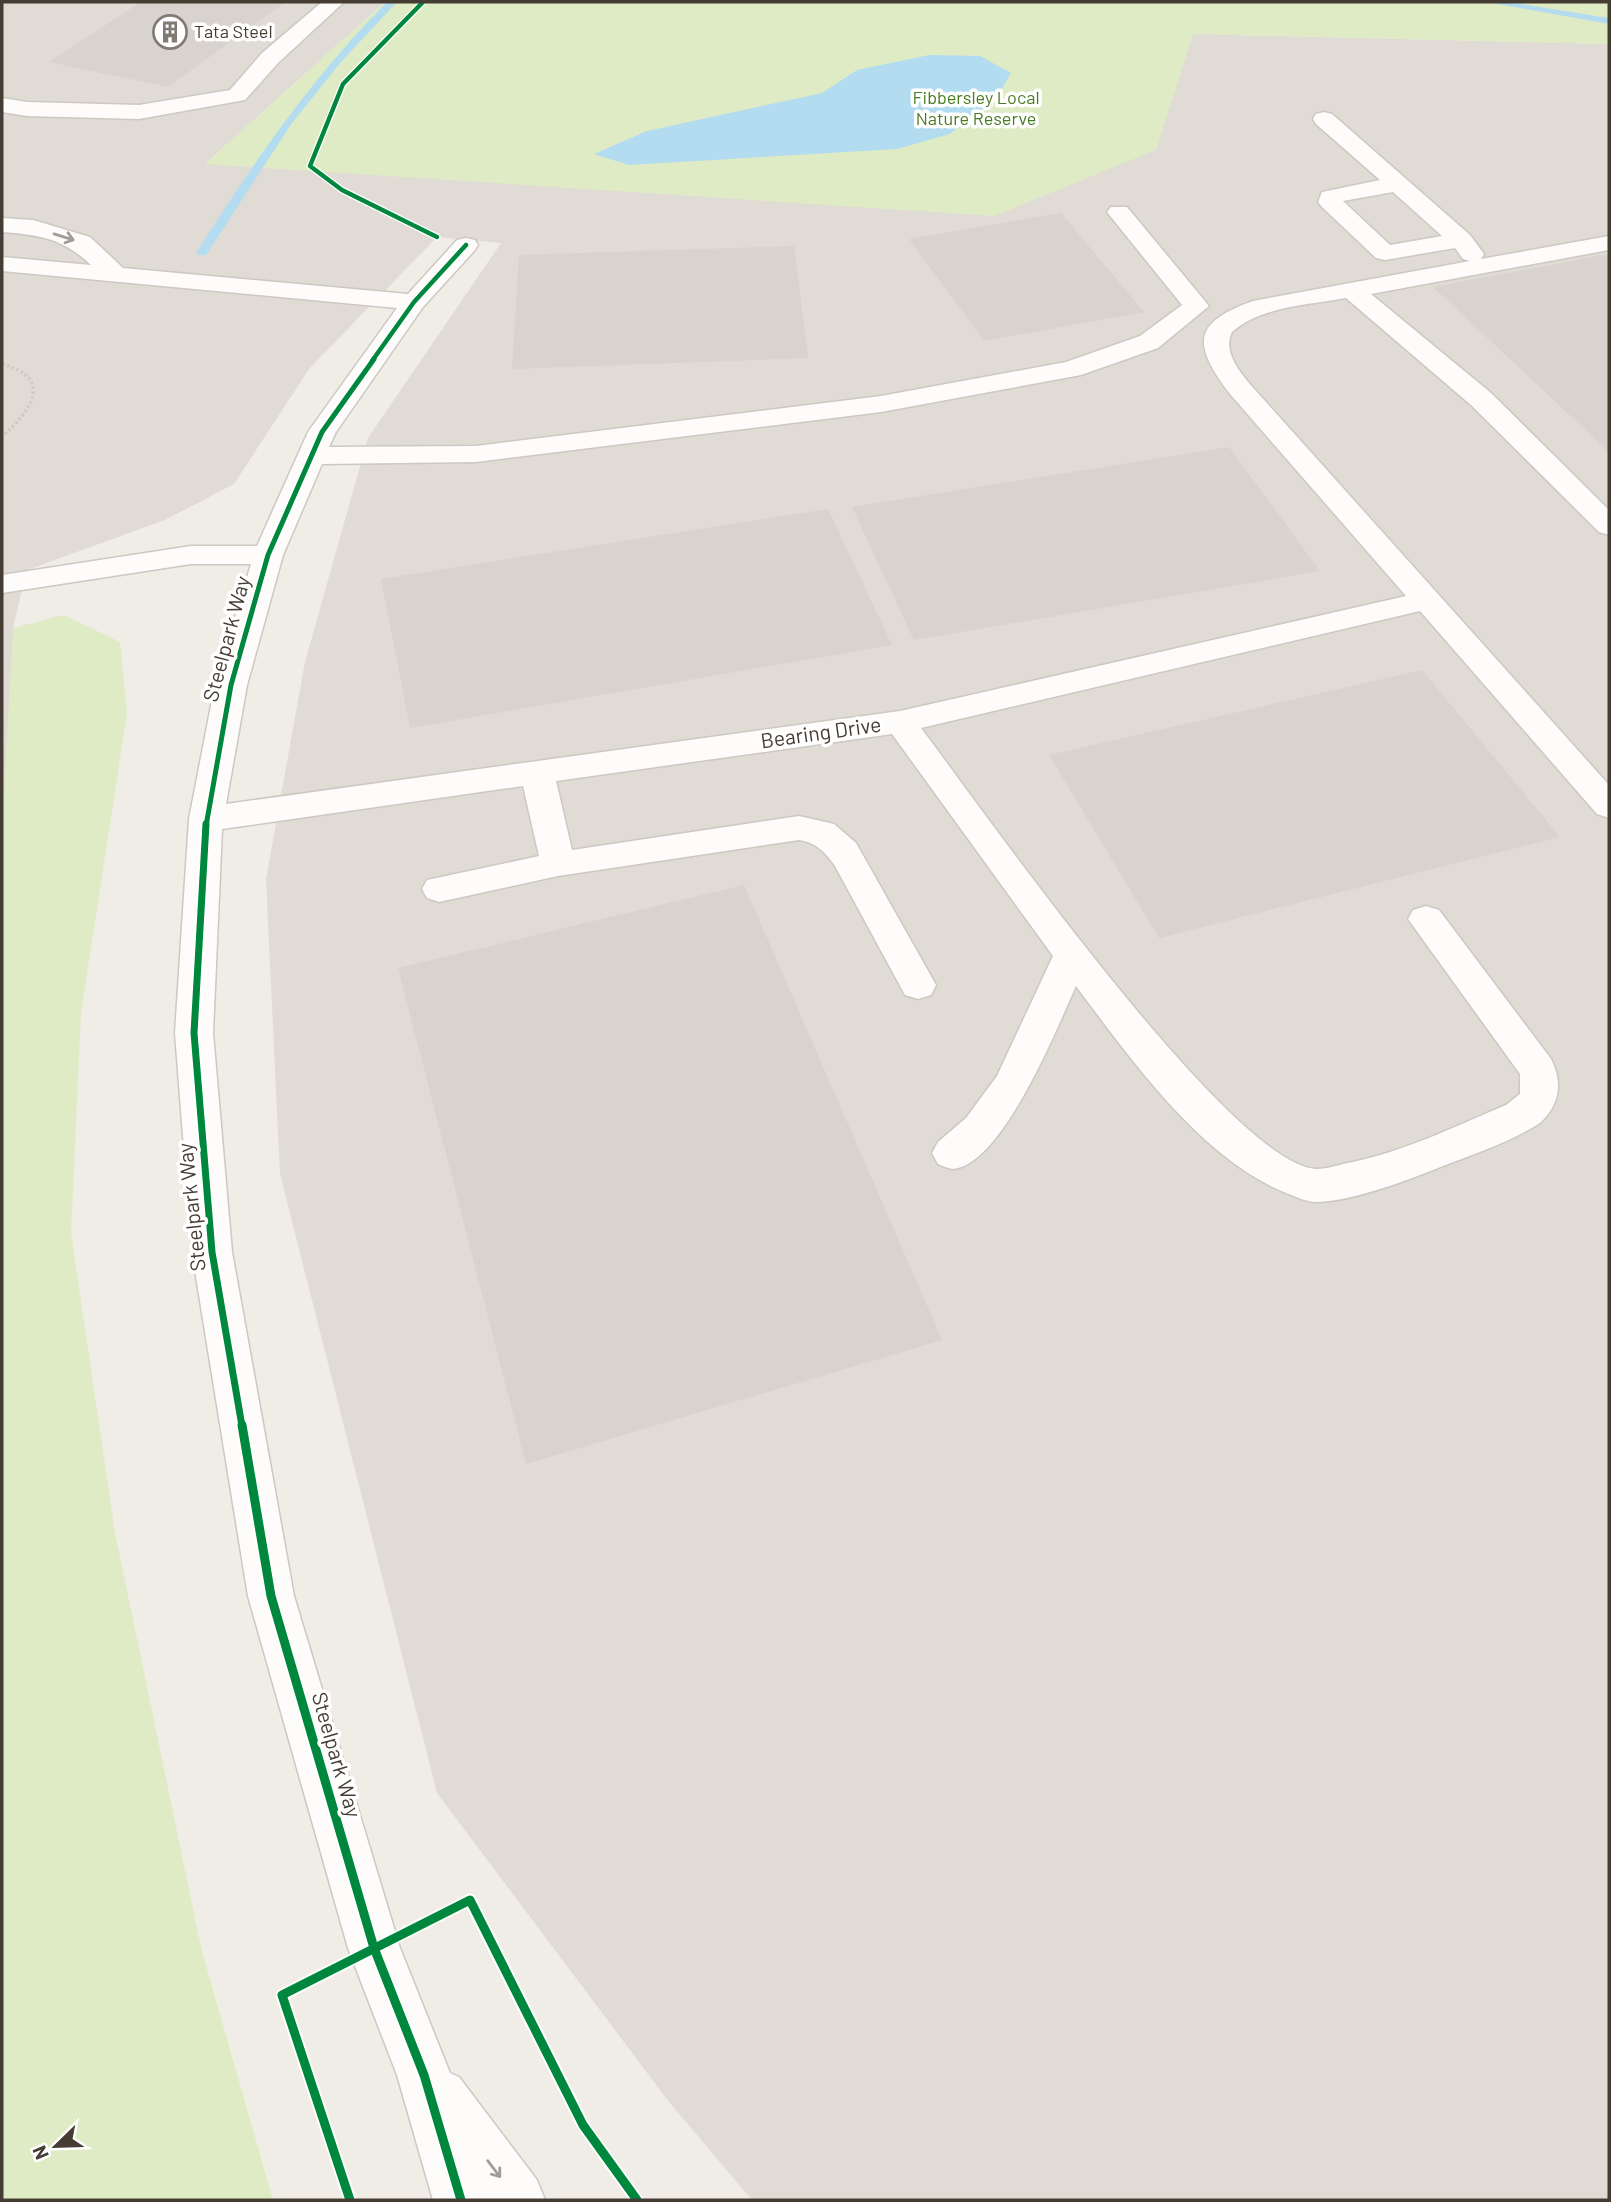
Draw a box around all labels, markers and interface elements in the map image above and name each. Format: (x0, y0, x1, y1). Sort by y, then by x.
building icon: Tata Steel (151, 13, 189, 51)
place label: Tata Steel (194, 20, 273, 42)
park label: Fibbersley Local Nature Reserve (912, 86, 1040, 129)
one-way arrow (53, 231, 75, 244)
street label: Steelpark Way (197, 573, 254, 704)
street label: Bearing Drive (759, 711, 883, 752)
street label: Steelpark Way (171, 1141, 210, 1273)
street label: Steelpark Way (308, 1689, 367, 1820)
north arrow (21, 2111, 91, 2181)
text: N (27, 2143, 53, 2163)
one-way arrow (486, 2159, 501, 2178)

